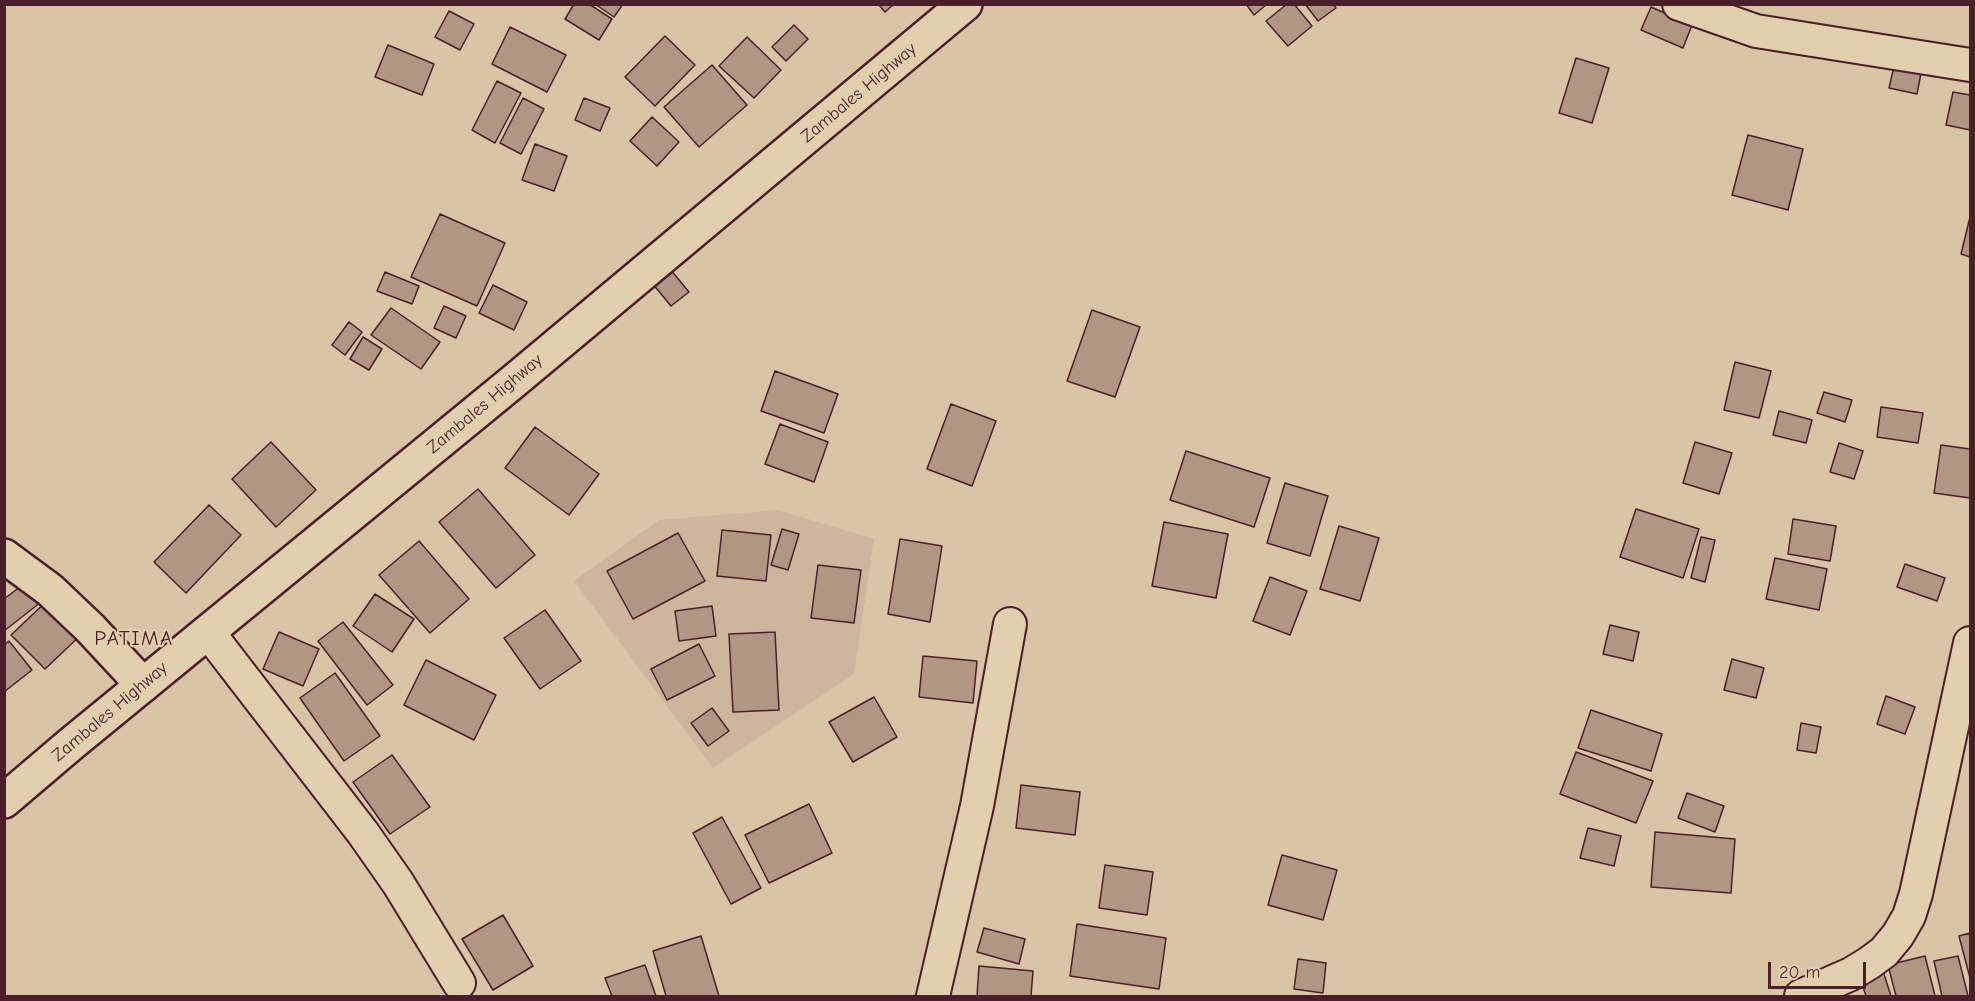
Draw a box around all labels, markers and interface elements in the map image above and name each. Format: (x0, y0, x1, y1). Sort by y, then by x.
street label: Zambales Highway (797, 38, 921, 148)
street label: Zambales Highway (423, 349, 547, 459)
district label: PATIMA (94, 626, 174, 652)
street label: Zambales Highway (48, 657, 172, 767)
scale bar (1771, 950, 1868, 988)
text: 20 m (1779, 962, 1820, 983)

